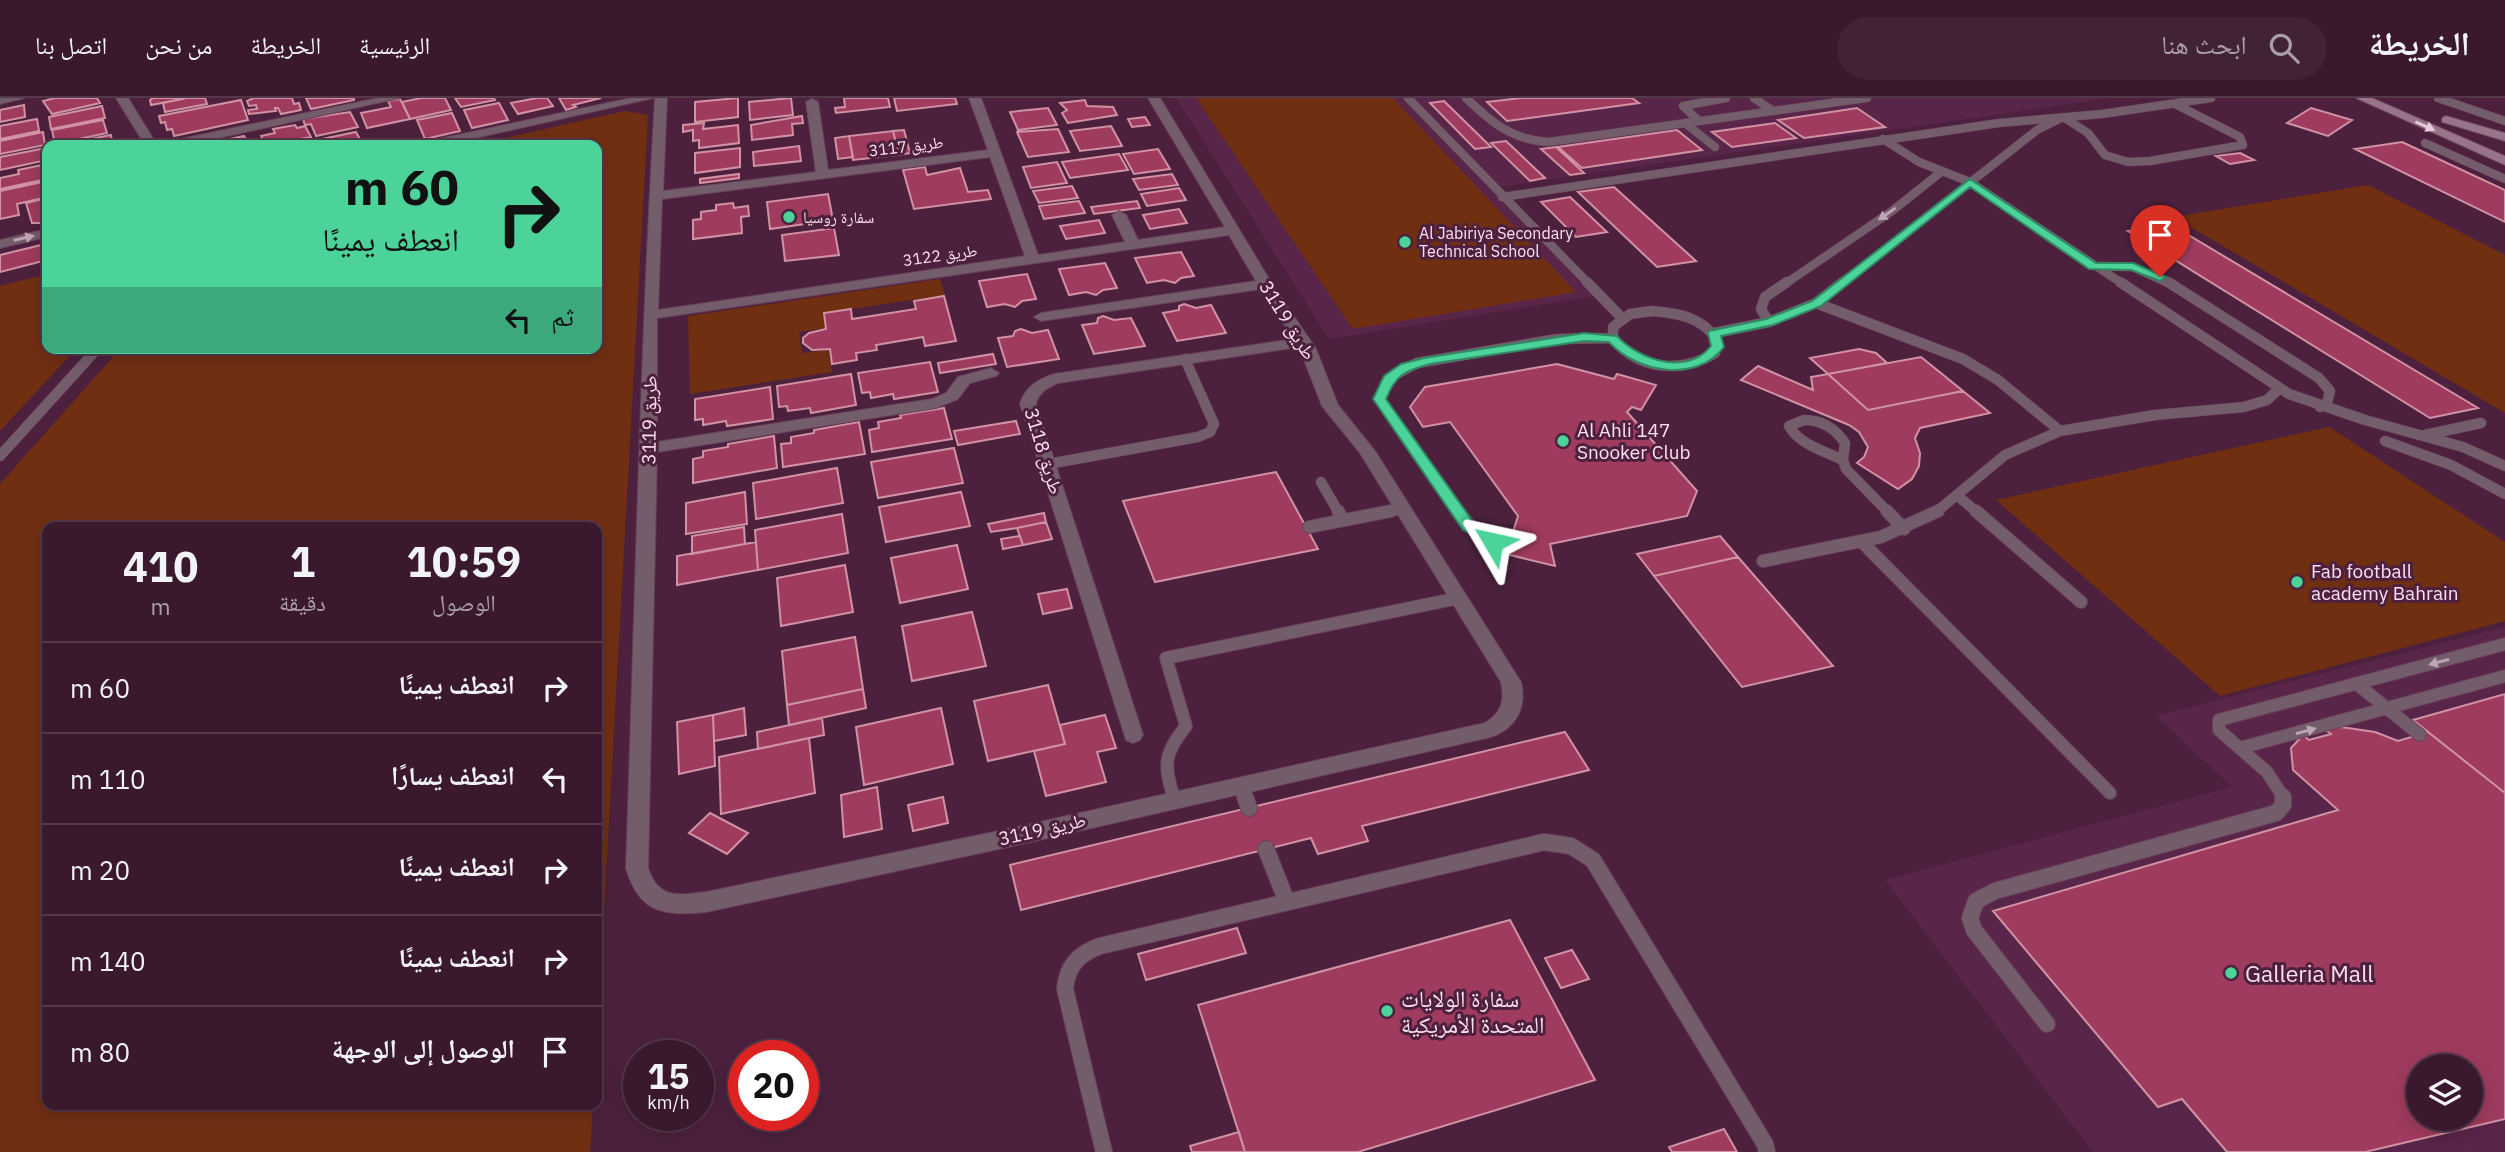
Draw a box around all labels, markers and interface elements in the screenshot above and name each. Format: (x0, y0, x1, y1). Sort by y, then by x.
search box (1837, 17, 2327, 80)
text: الخريطة (2369, 21, 2470, 64)
text: ابحث هنا (2161, 27, 2247, 61)
text: اتصل بنا (35, 29, 107, 61)
text: من نحن (145, 29, 212, 61)
text: الخريطة (250, 29, 321, 61)
text: الرئيسية (359, 29, 430, 61)
icon: search (2265, 29, 2303, 67)
one-way arrow (2415, 120, 2435, 132)
street label: طريق 3117 (868, 132, 945, 161)
text: 60 m (345, 155, 459, 218)
icon: right (483, 168, 574, 259)
pin (2130, 205, 2190, 277)
place label: سفارة روسيا (803, 207, 874, 227)
one-way arrow (1878, 207, 1896, 221)
marker: سفارة روسيا (781, 209, 797, 225)
icon: arrive (2141, 216, 2179, 254)
text: انعطف يمينًا (322, 218, 459, 260)
place label: Al Jabiriya Secondary Technical School (1419, 223, 1573, 261)
one-way arrow (13, 233, 35, 244)
marker: Al Jabiriya Secondary Technical School (1397, 234, 1413, 250)
street label: طريق 3122 (901, 240, 979, 271)
street label: طريق 3119 (1254, 276, 1322, 364)
text: ثم (551, 299, 574, 333)
icon: left (499, 301, 537, 339)
street label: طريق 3119 (636, 375, 662, 465)
street label: طريق 3118 (1020, 405, 1068, 497)
place label: Al Ahli 147 Snooker Club (1577, 418, 1690, 464)
marker: Al Ahli 147 Snooker Club (1555, 433, 1571, 449)
position arrow (1456, 505, 1530, 579)
text: 1 (290, 534, 315, 589)
text: 10:59 (407, 534, 521, 589)
text: 410 (123, 539, 198, 594)
place label: Fab football academy Bahrain (2311, 559, 2459, 605)
marker: Fab football academy Bahrain (2289, 574, 2305, 590)
text: دقيقة (279, 587, 326, 617)
text: الوصول (432, 587, 496, 617)
text: m (151, 591, 171, 621)
one-way arrow (2428, 657, 2449, 667)
text: انعطف يمينًا (399, 667, 515, 701)
icon: right (536, 669, 574, 707)
text: 60 m (70, 671, 130, 705)
one-way arrow (2295, 725, 2316, 735)
text: انعطف يسارًا (391, 758, 515, 792)
icon: left (536, 760, 574, 798)
text: 110 m (70, 762, 146, 796)
street label: طريق 3119 (996, 807, 1088, 851)
text: انعطف يمينًا (399, 849, 515, 883)
icon: right (536, 851, 574, 889)
text: 20 m (70, 853, 130, 887)
text: انعطف يمينًا (399, 940, 515, 974)
icon: right (536, 942, 574, 980)
text: 140 m (70, 944, 146, 978)
place label: Galleria Mall (2245, 958, 2374, 988)
marker: Galleria Mall (2223, 965, 2239, 981)
place label: سفارة الولايات المتحدة الأمريكية (1401, 983, 1544, 1039)
marker: سفارة الولايات المتحدة الأمريكية (1379, 1003, 1395, 1019)
text: الوصول إلى الوجهة (332, 1031, 515, 1065)
icon: arrive (536, 1033, 574, 1071)
text: 80 m (70, 1035, 130, 1069)
speed limit sign: 20 (728, 1040, 819, 1131)
text: 15 (647, 1053, 690, 1099)
map controls (2406, 1054, 2483, 1131)
button: layers (2406, 1054, 2483, 1131)
text: km/h (647, 1091, 690, 1114)

